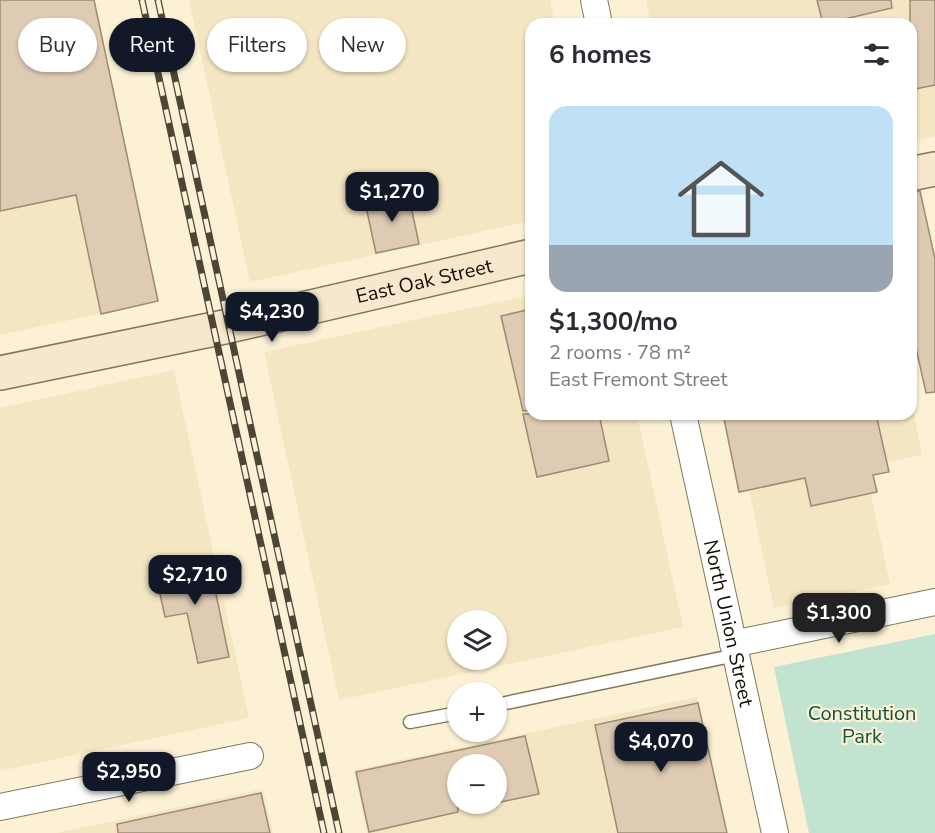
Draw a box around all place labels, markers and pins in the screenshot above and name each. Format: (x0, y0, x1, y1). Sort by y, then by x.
pin: $1,270 (343, 172, 441, 223)
pin: $4,230 (223, 292, 321, 343)
pin: $2,710 (146, 555, 244, 606)
pin: $1,300 (790, 593, 888, 644)
pin: $4,070 (612, 722, 710, 773)
pin: $2,950 (80, 752, 178, 803)

